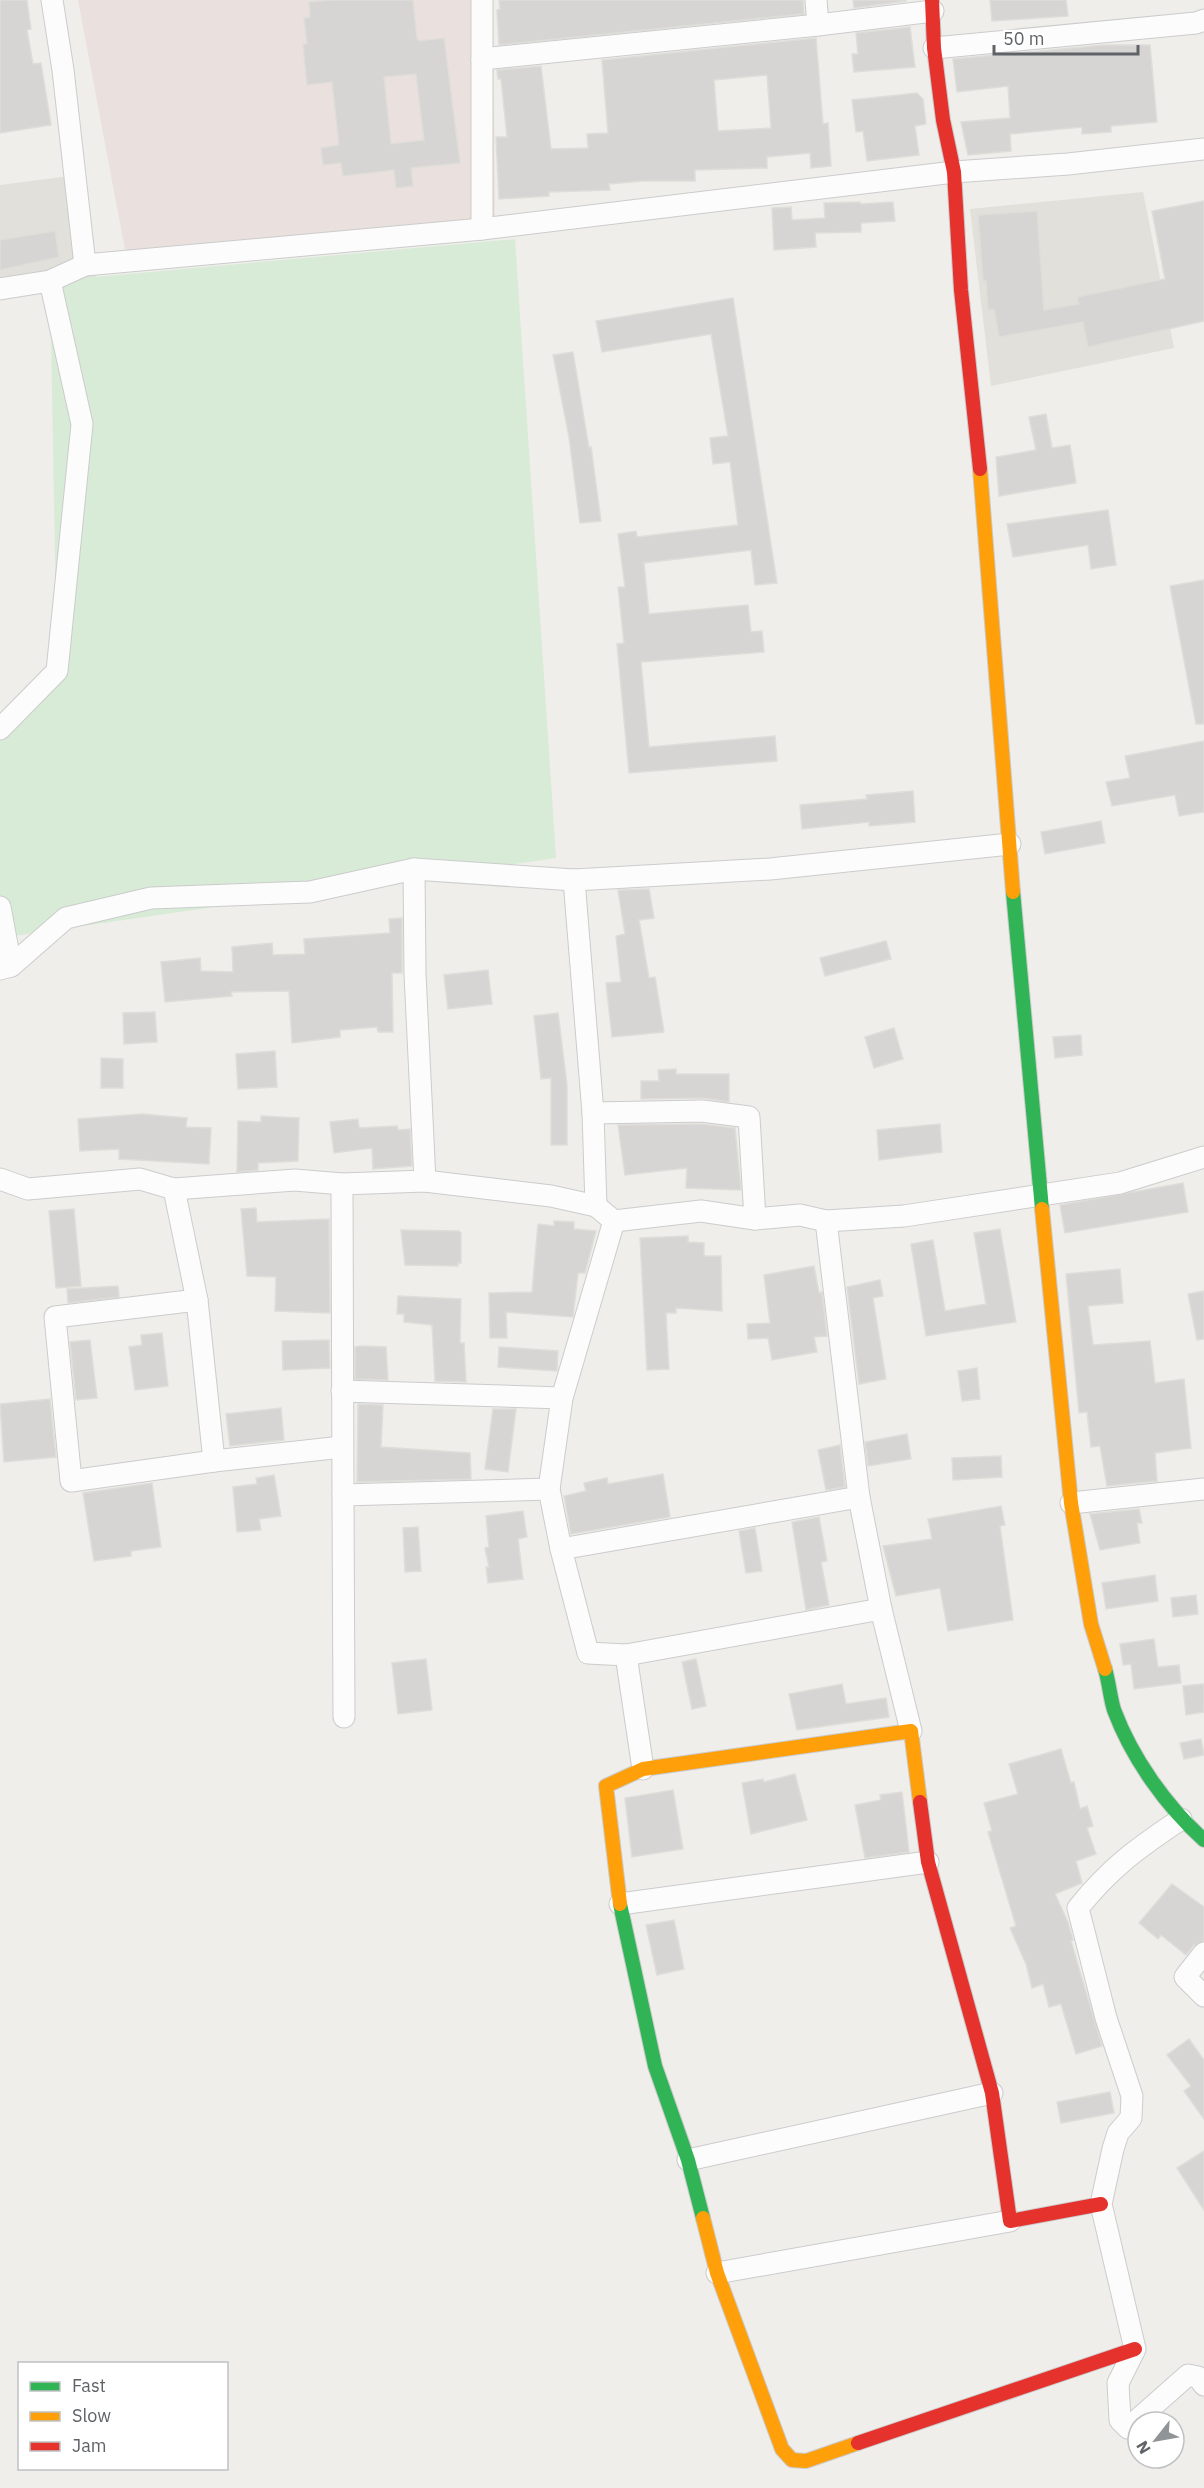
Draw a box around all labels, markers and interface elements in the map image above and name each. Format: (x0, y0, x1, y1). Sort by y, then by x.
scale bar (994, 18, 1138, 56)
text: 50 m (1003, 27, 1045, 50)
legend (18, 2362, 228, 2470)
text: Fast (72, 2374, 106, 2397)
text: Slow (72, 2404, 111, 2427)
north arrow (1126, 2410, 1186, 2470)
text: Jam (72, 2434, 107, 2457)
text: N (1132, 2438, 1155, 2458)

